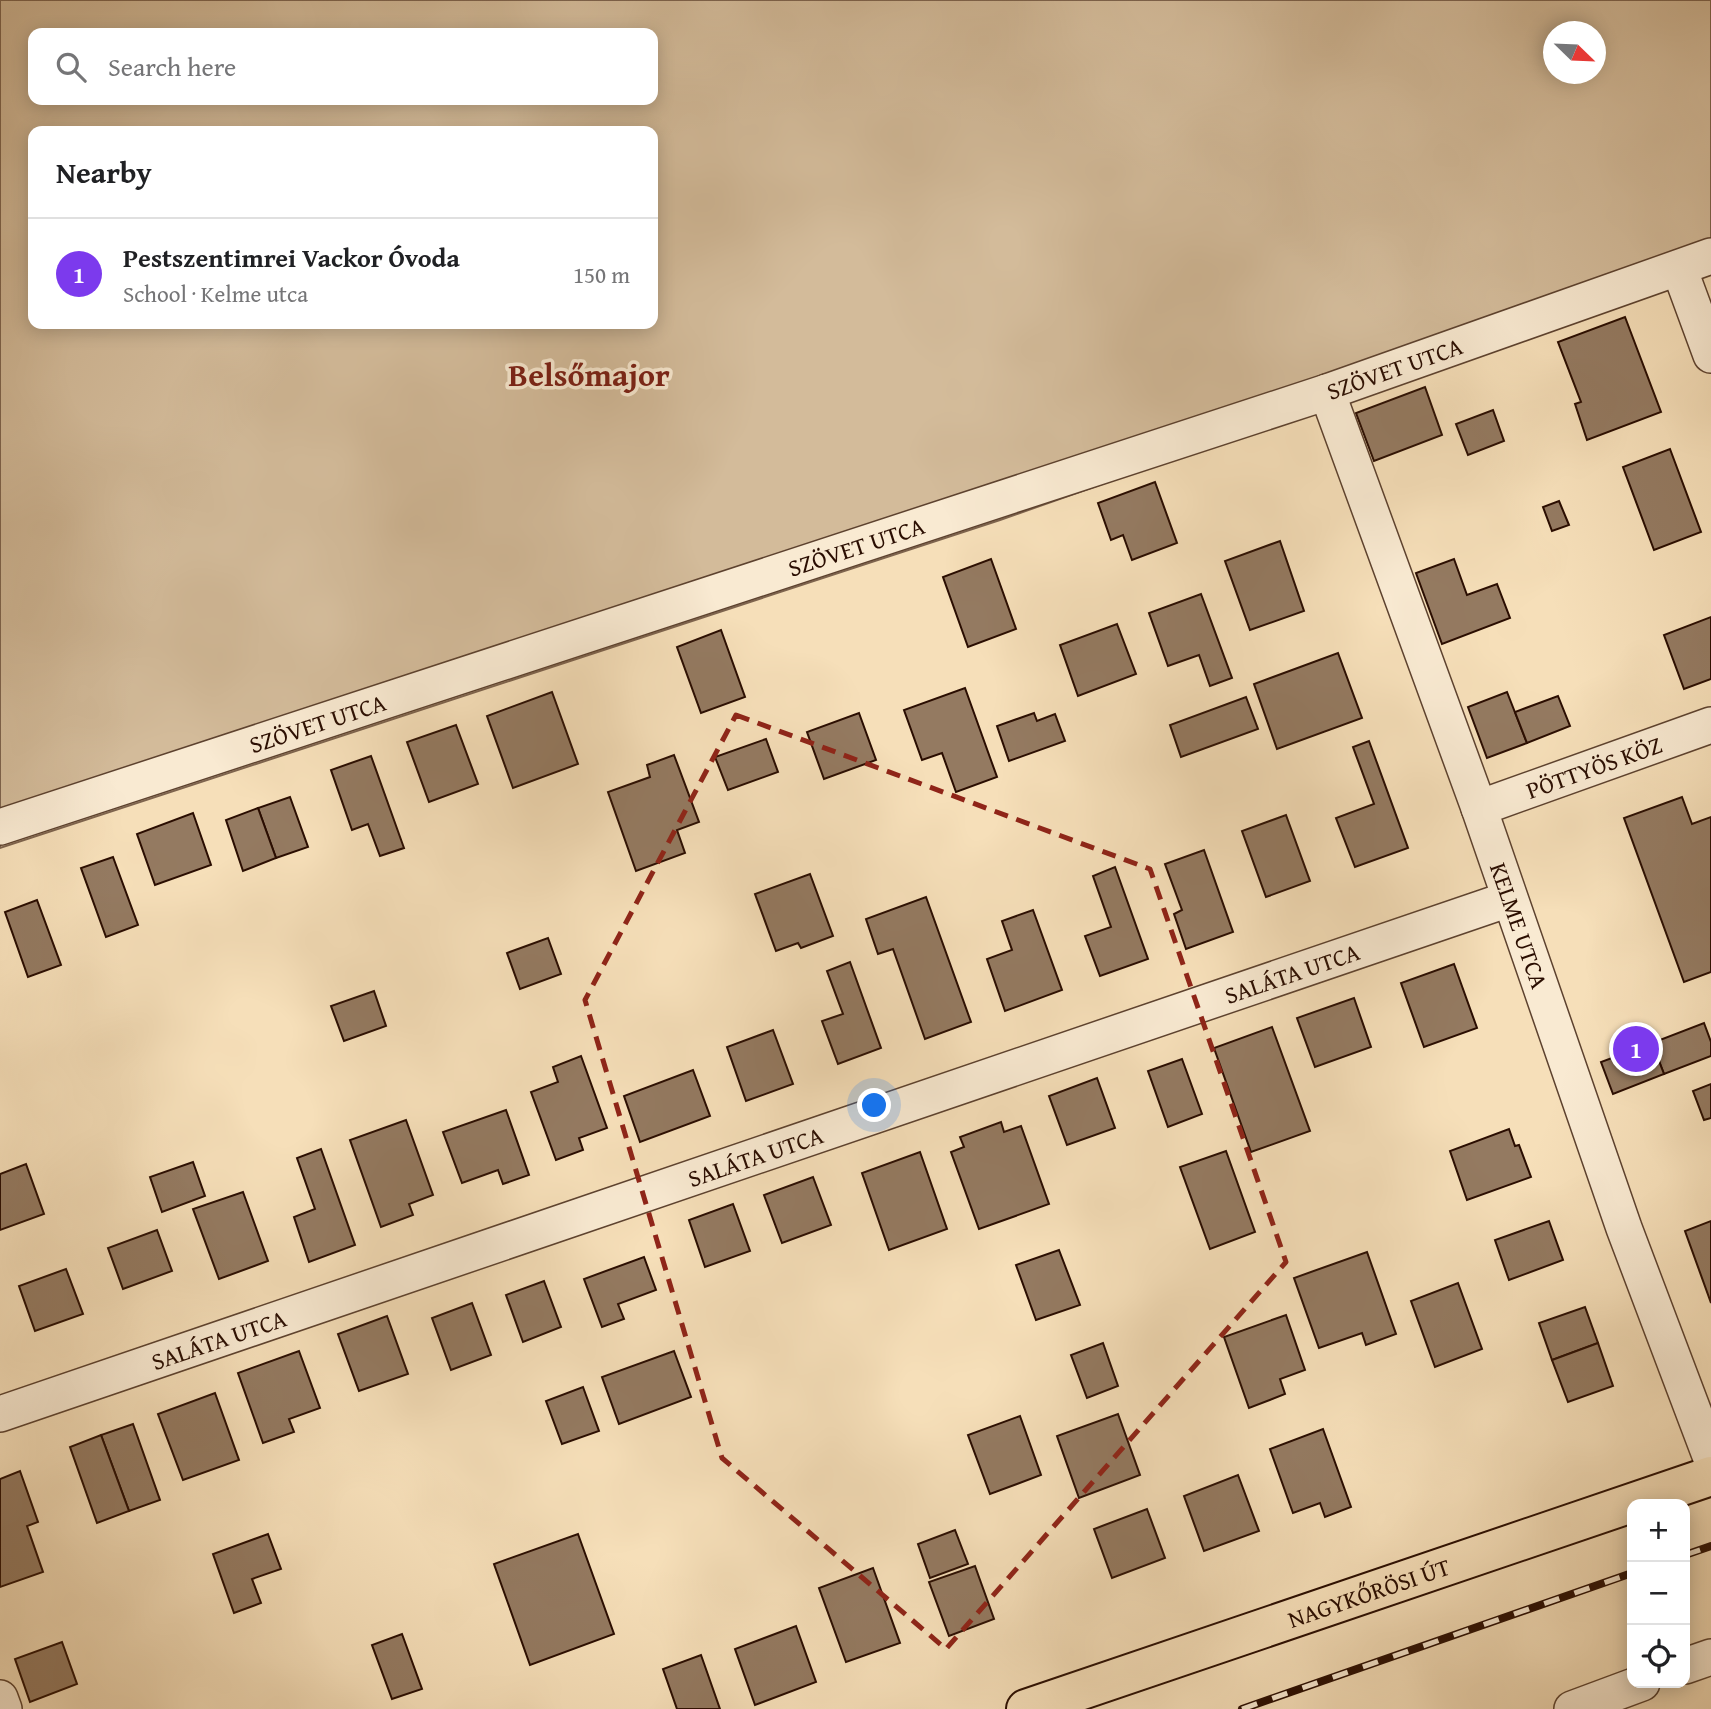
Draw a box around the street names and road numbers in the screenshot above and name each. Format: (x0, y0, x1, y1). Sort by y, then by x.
street label: SZÖVET UTCA (1322, 328, 1468, 408)
street label: SZÖVET UTCA (783, 507, 929, 585)
street label: SZÖVET UTCA (245, 684, 391, 762)
street label: PÖTTYÖS KÖZ (1521, 727, 1667, 807)
street label: KELME UTCA (1482, 858, 1558, 994)
street label: SALÁTA UTCA (1220, 934, 1364, 1012)
street label: SALÁTA UTCA (683, 1117, 828, 1196)
street label: SALÁTA UTCA (146, 1300, 291, 1379)
street label: NAGYKŐRÖSI ÚT (1283, 1549, 1455, 1636)

